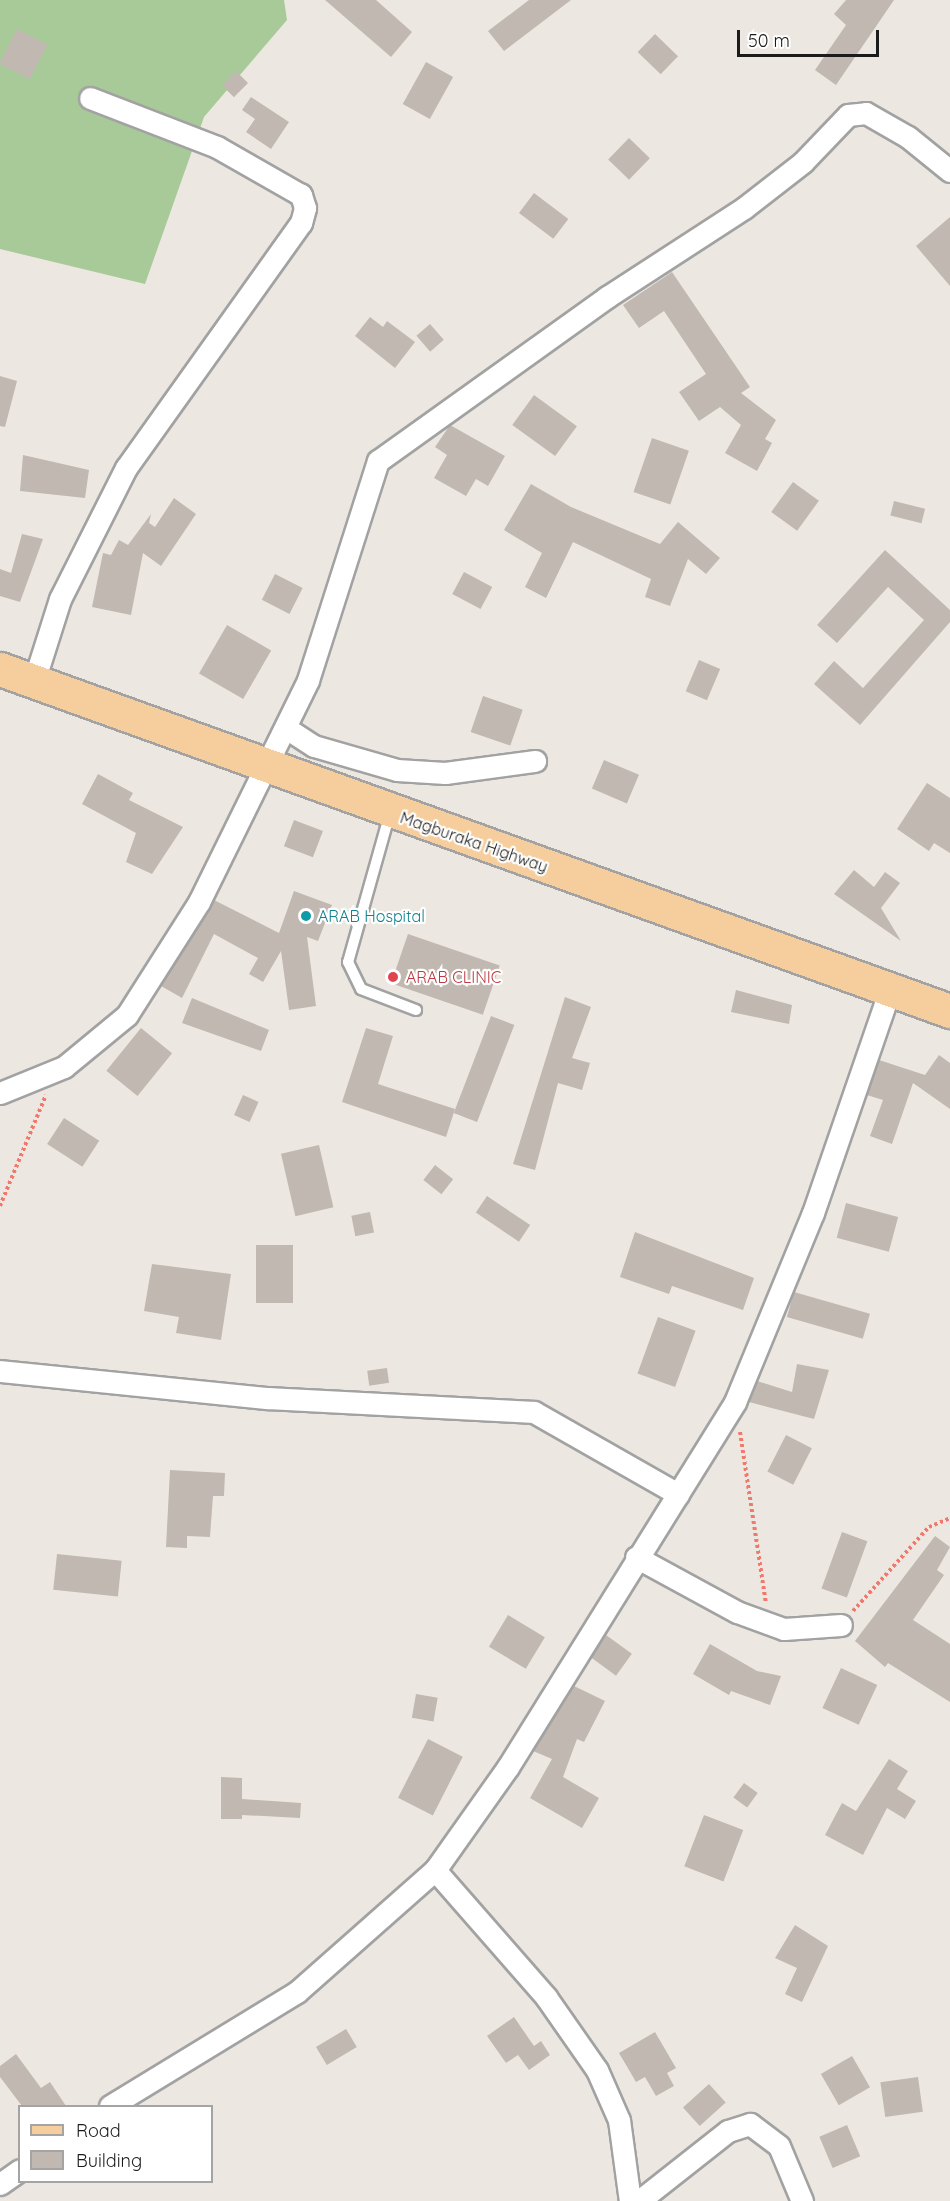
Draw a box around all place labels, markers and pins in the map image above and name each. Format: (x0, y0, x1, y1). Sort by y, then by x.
place label: ARAB Hospital (318, 906, 425, 926)
marker: ARAB Hospital (299, 909, 313, 923)
place label: ARAB CLINIC (406, 967, 501, 987)
marker: ARAB CLINIC (384, 968, 402, 986)

